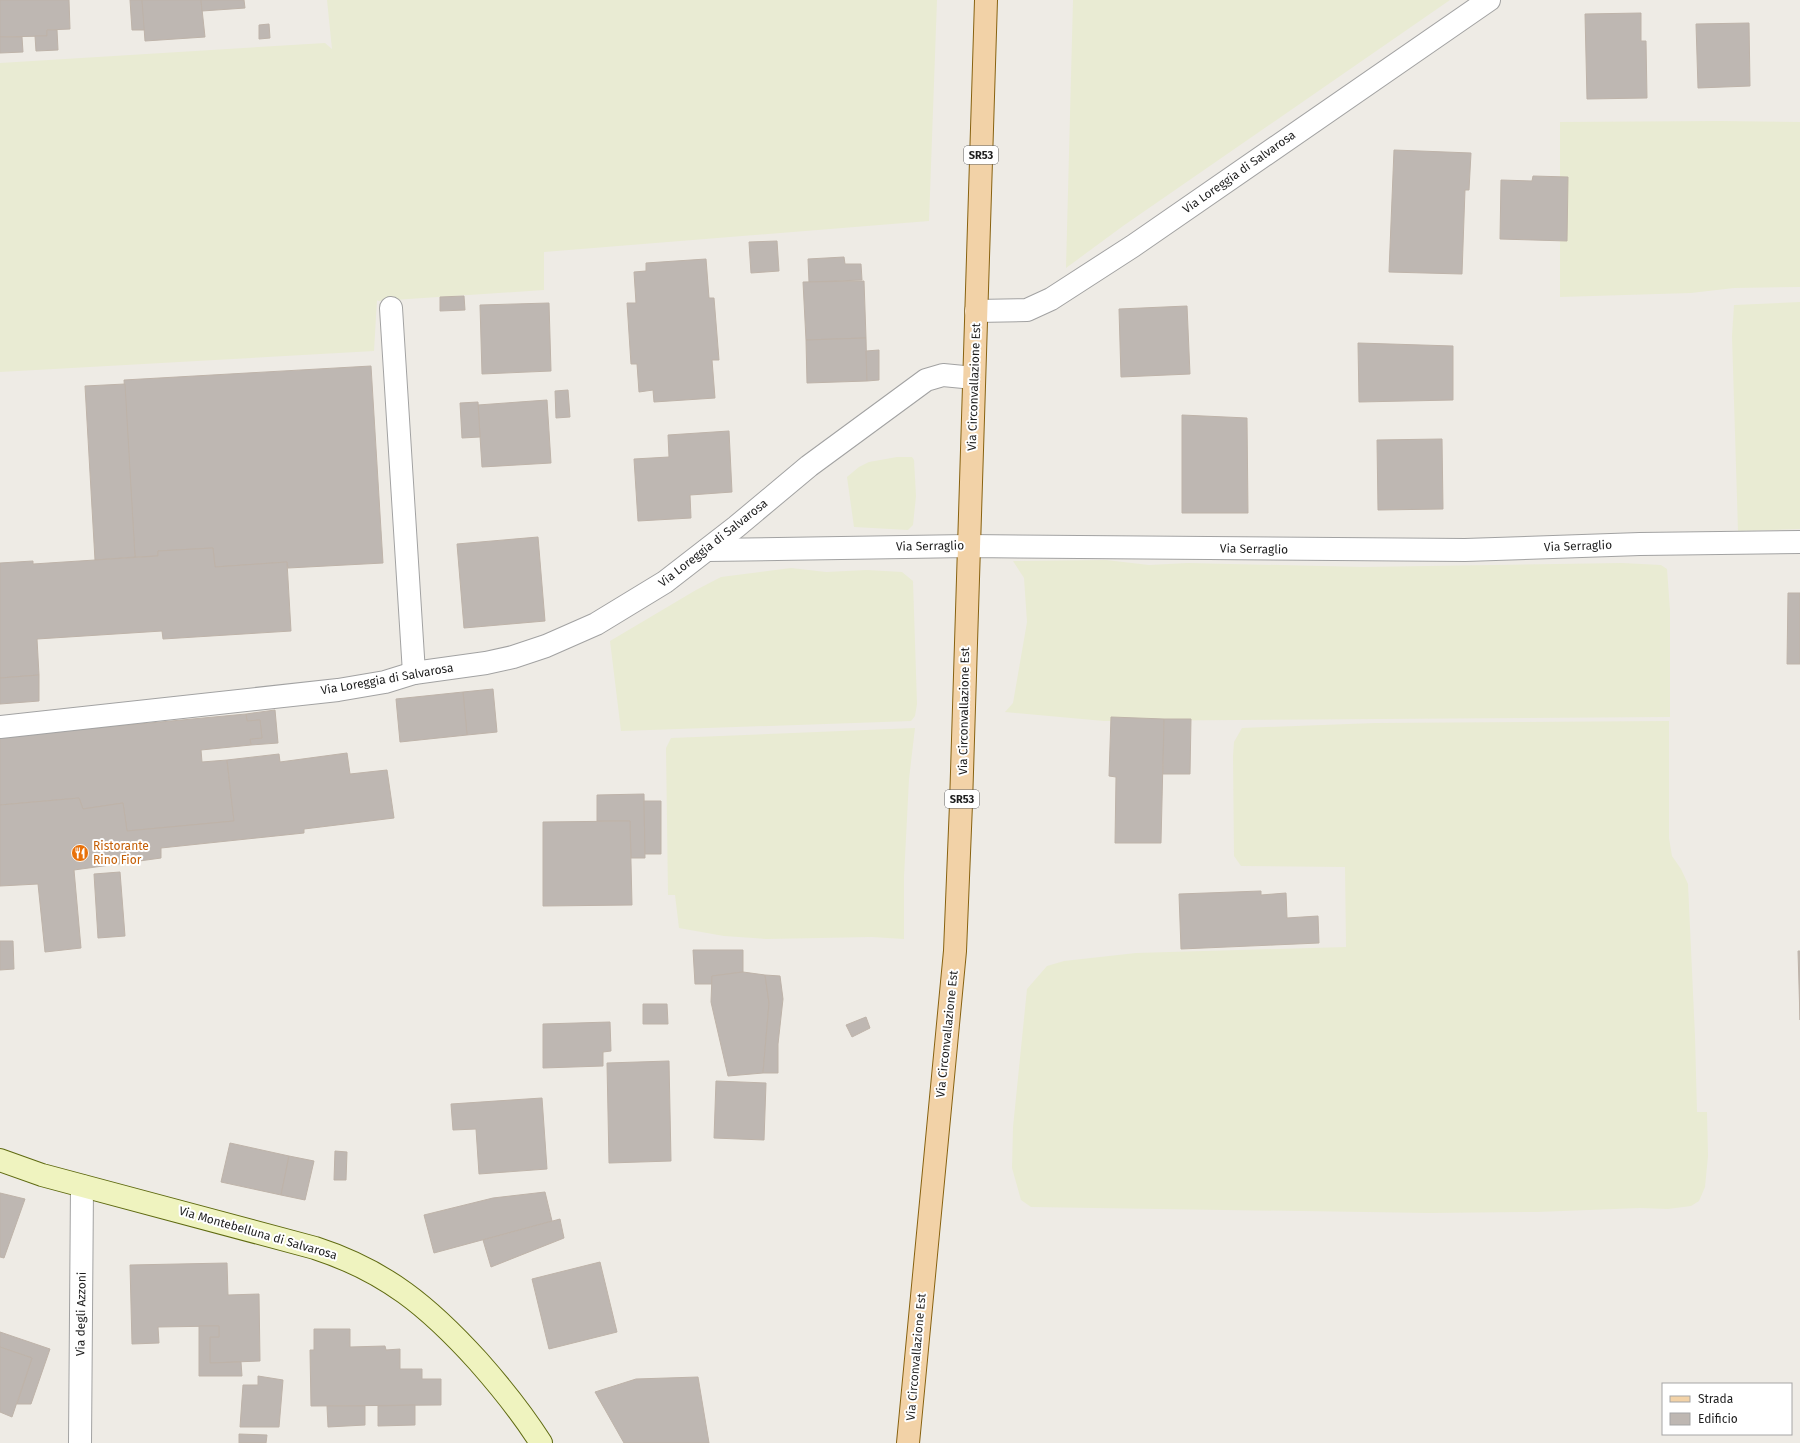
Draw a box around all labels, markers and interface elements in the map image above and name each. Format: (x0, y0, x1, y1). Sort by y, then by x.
street label: Via Loreggia di Salvarosa (1180, 128, 1298, 216)
road number: SR53 (964, 146, 998, 164)
street label: Via Circonvallazione Est (965, 322, 983, 451)
street label: Via Loreggia di Salvarosa (656, 496, 770, 590)
street label: Via Serraglio (896, 538, 964, 554)
street label: Via Serraglio (1544, 538, 1612, 554)
street label: Via Serraglio (1220, 541, 1288, 557)
street label: Via Circonvallazione Est (956, 646, 972, 775)
street label: Via Loreggia di Salvarosa (320, 660, 454, 698)
road number: SR53 (945, 790, 979, 808)
place label: Ristorante Rino Fior (93, 839, 149, 867)
restaurant icon: Ristorante Rino Fior (70, 843, 90, 863)
street label: Via Circonvallazione Est (933, 969, 961, 1098)
street label: Via Montebelluna di Salvarosa (177, 1204, 339, 1262)
street label: Via degli Azzoni (73, 1272, 89, 1356)
street label: Via Circonvallazione Est (903, 1292, 929, 1421)
legend (1662, 1383, 1792, 1435)
text: Strada (1698, 1392, 1733, 1406)
text: Edificio (1698, 1412, 1738, 1426)

